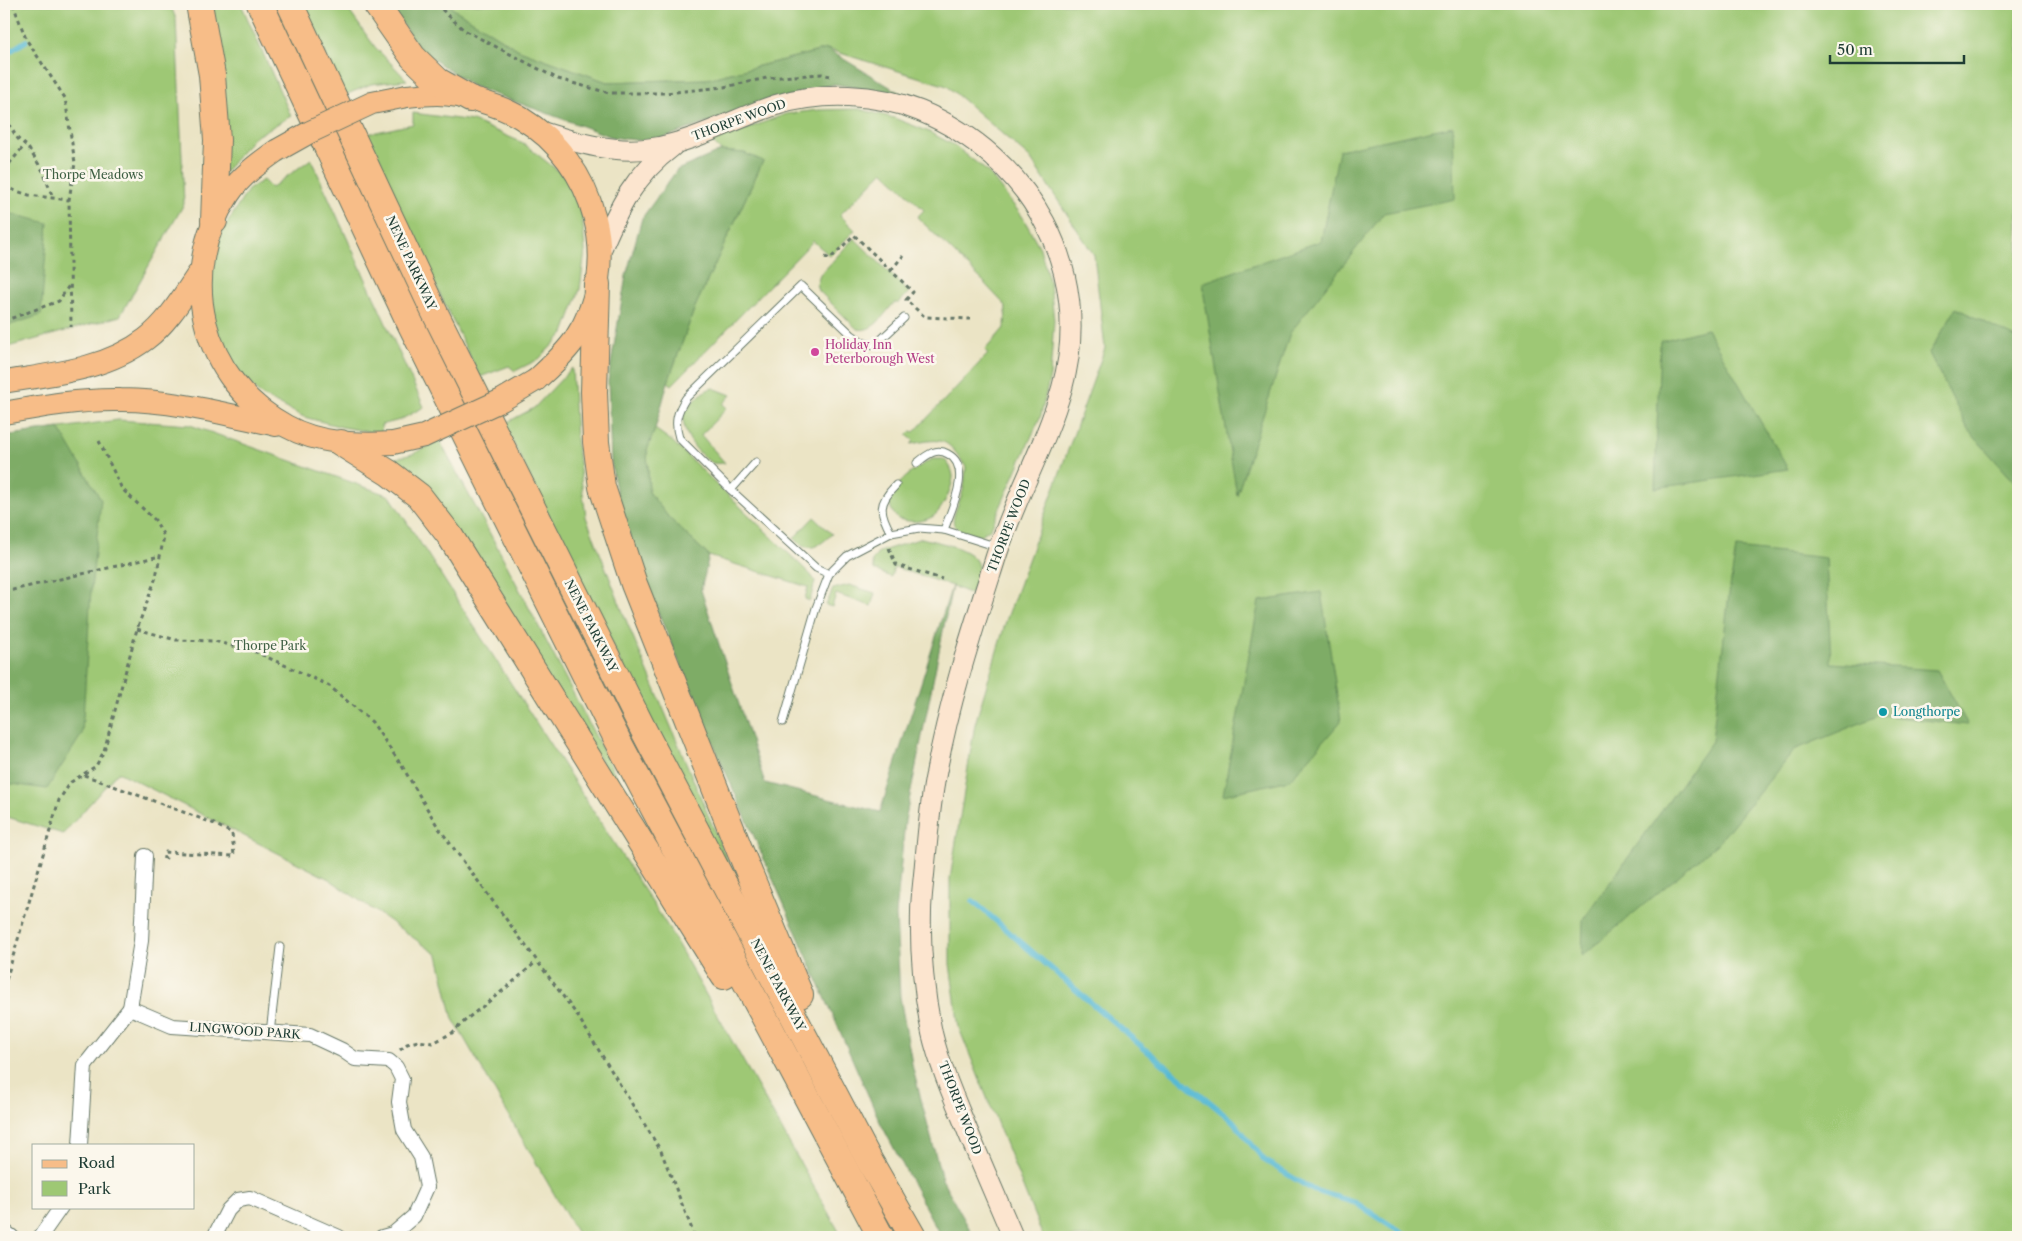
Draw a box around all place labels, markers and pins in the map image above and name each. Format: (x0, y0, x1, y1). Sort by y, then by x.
place label: Holiday Inn Peterborough West (825, 337, 935, 366)
marker: Holiday Inn Peterborough West (809, 346, 821, 358)
place label: Longthorpe (1893, 704, 1961, 719)
marker: Longthorpe (1877, 706, 1889, 718)

